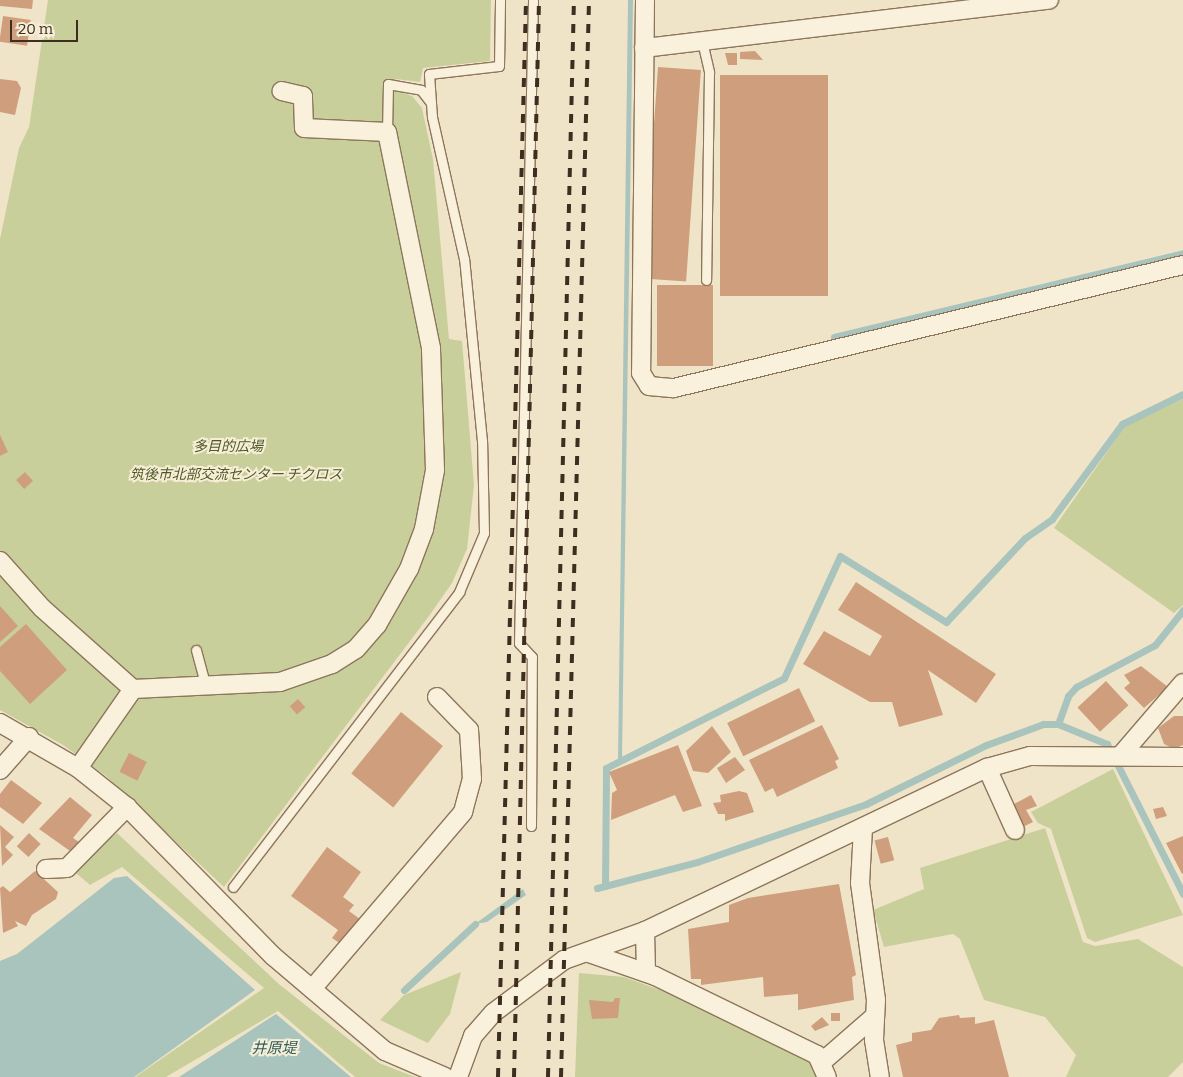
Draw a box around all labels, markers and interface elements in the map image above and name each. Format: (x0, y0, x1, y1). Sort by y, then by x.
scale bar (12, 10, 80, 42)
text: 20 m (18, 20, 53, 38)
park label: 多目的広場 (193, 439, 263, 455)
park label: 筑後市北部交流センター チクロス (130, 467, 342, 483)
water label: 井原堤 (252, 1040, 296, 1058)

